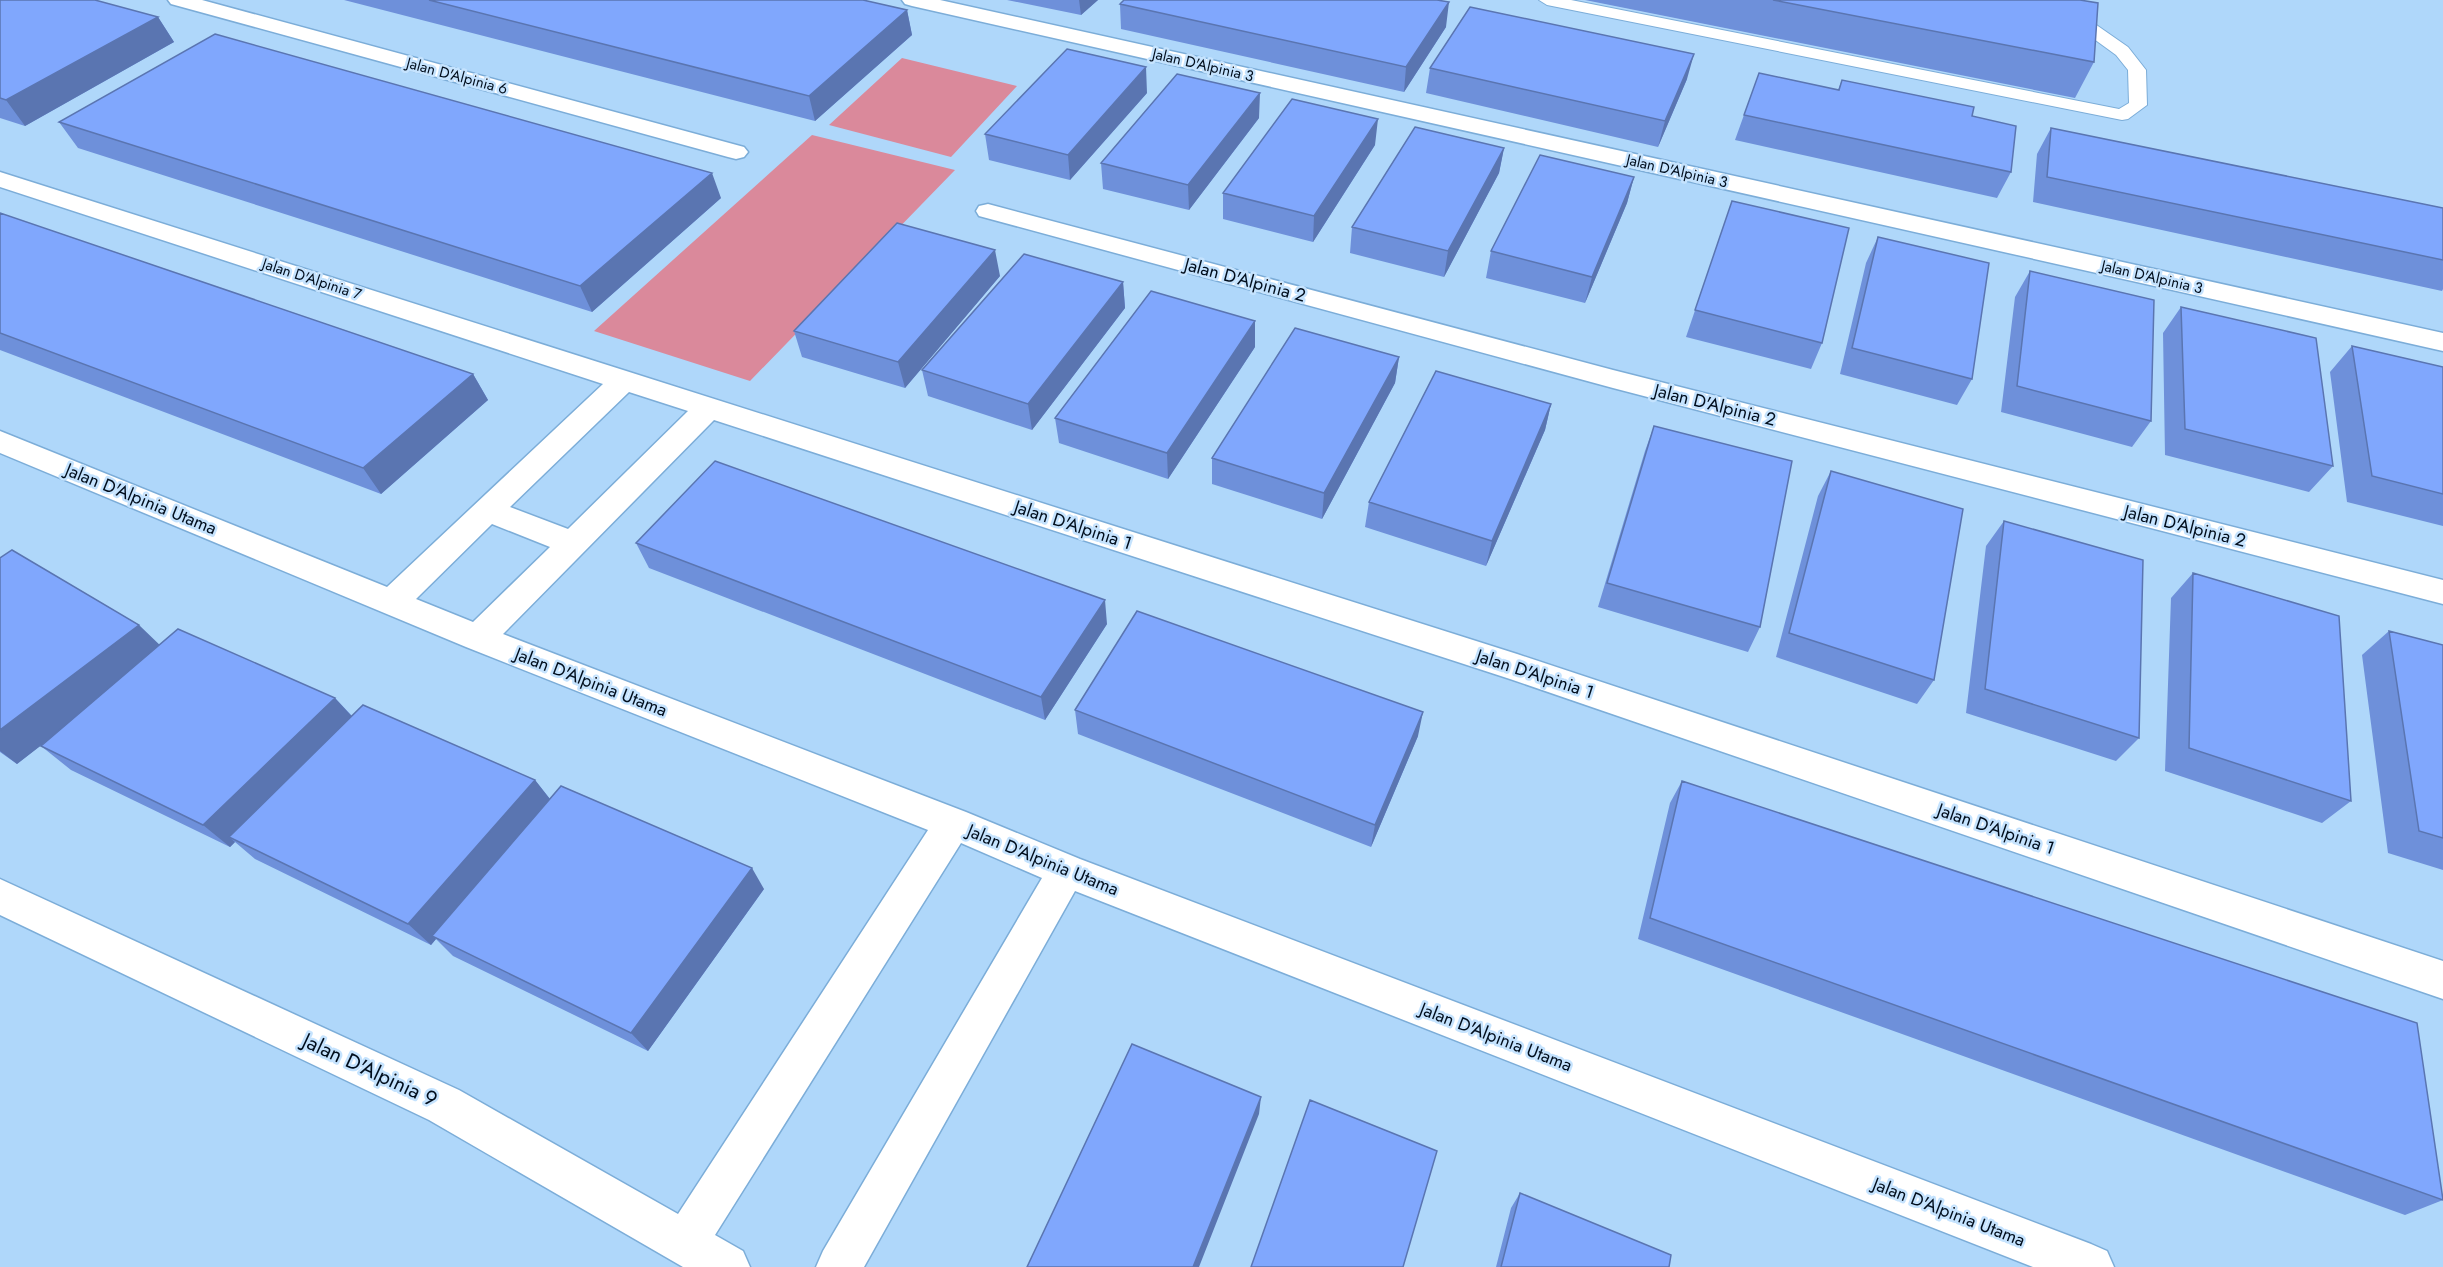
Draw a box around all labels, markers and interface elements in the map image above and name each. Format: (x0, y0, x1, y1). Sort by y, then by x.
street label: Jalan D'Alpinia 3 (1148, 42, 1256, 87)
street label: Jalan D'Alpinia 6 (402, 51, 510, 100)
street label: Jalan D'Alpinia 3 (1622, 148, 1730, 193)
street label: Jalan D'Alpinia 2 (1179, 251, 1309, 309)
street label: Jalan D'Alpinia 7 (258, 252, 365, 305)
street label: Jalan D'Alpinia 3 (2097, 254, 2205, 299)
street label: Jalan D'Alpinia 2 (1649, 377, 1779, 433)
street label: Jalan D'Alpinia Utama (59, 456, 221, 541)
street label: Jalan D'Alpinia 1 (1009, 493, 1135, 556)
street label: Jalan D'Alpinia 2 (2119, 498, 2249, 554)
street label: Jalan D'Alpinia Utama (509, 640, 671, 723)
street label: Jalan D'Alpinia 1 (1471, 642, 1597, 705)
street label: Jalan D'Alpinia 1 (1932, 796, 2058, 861)
street label: Jalan D'Alpinia Utama (961, 817, 1123, 902)
street label: Jalan D'Alpinia Utama (1414, 995, 1576, 1078)
street label: Jalan D'Alpinia 9 (295, 1024, 442, 1114)
street label: Jalan D'Alpinia Utama (1867, 1170, 2029, 1253)

